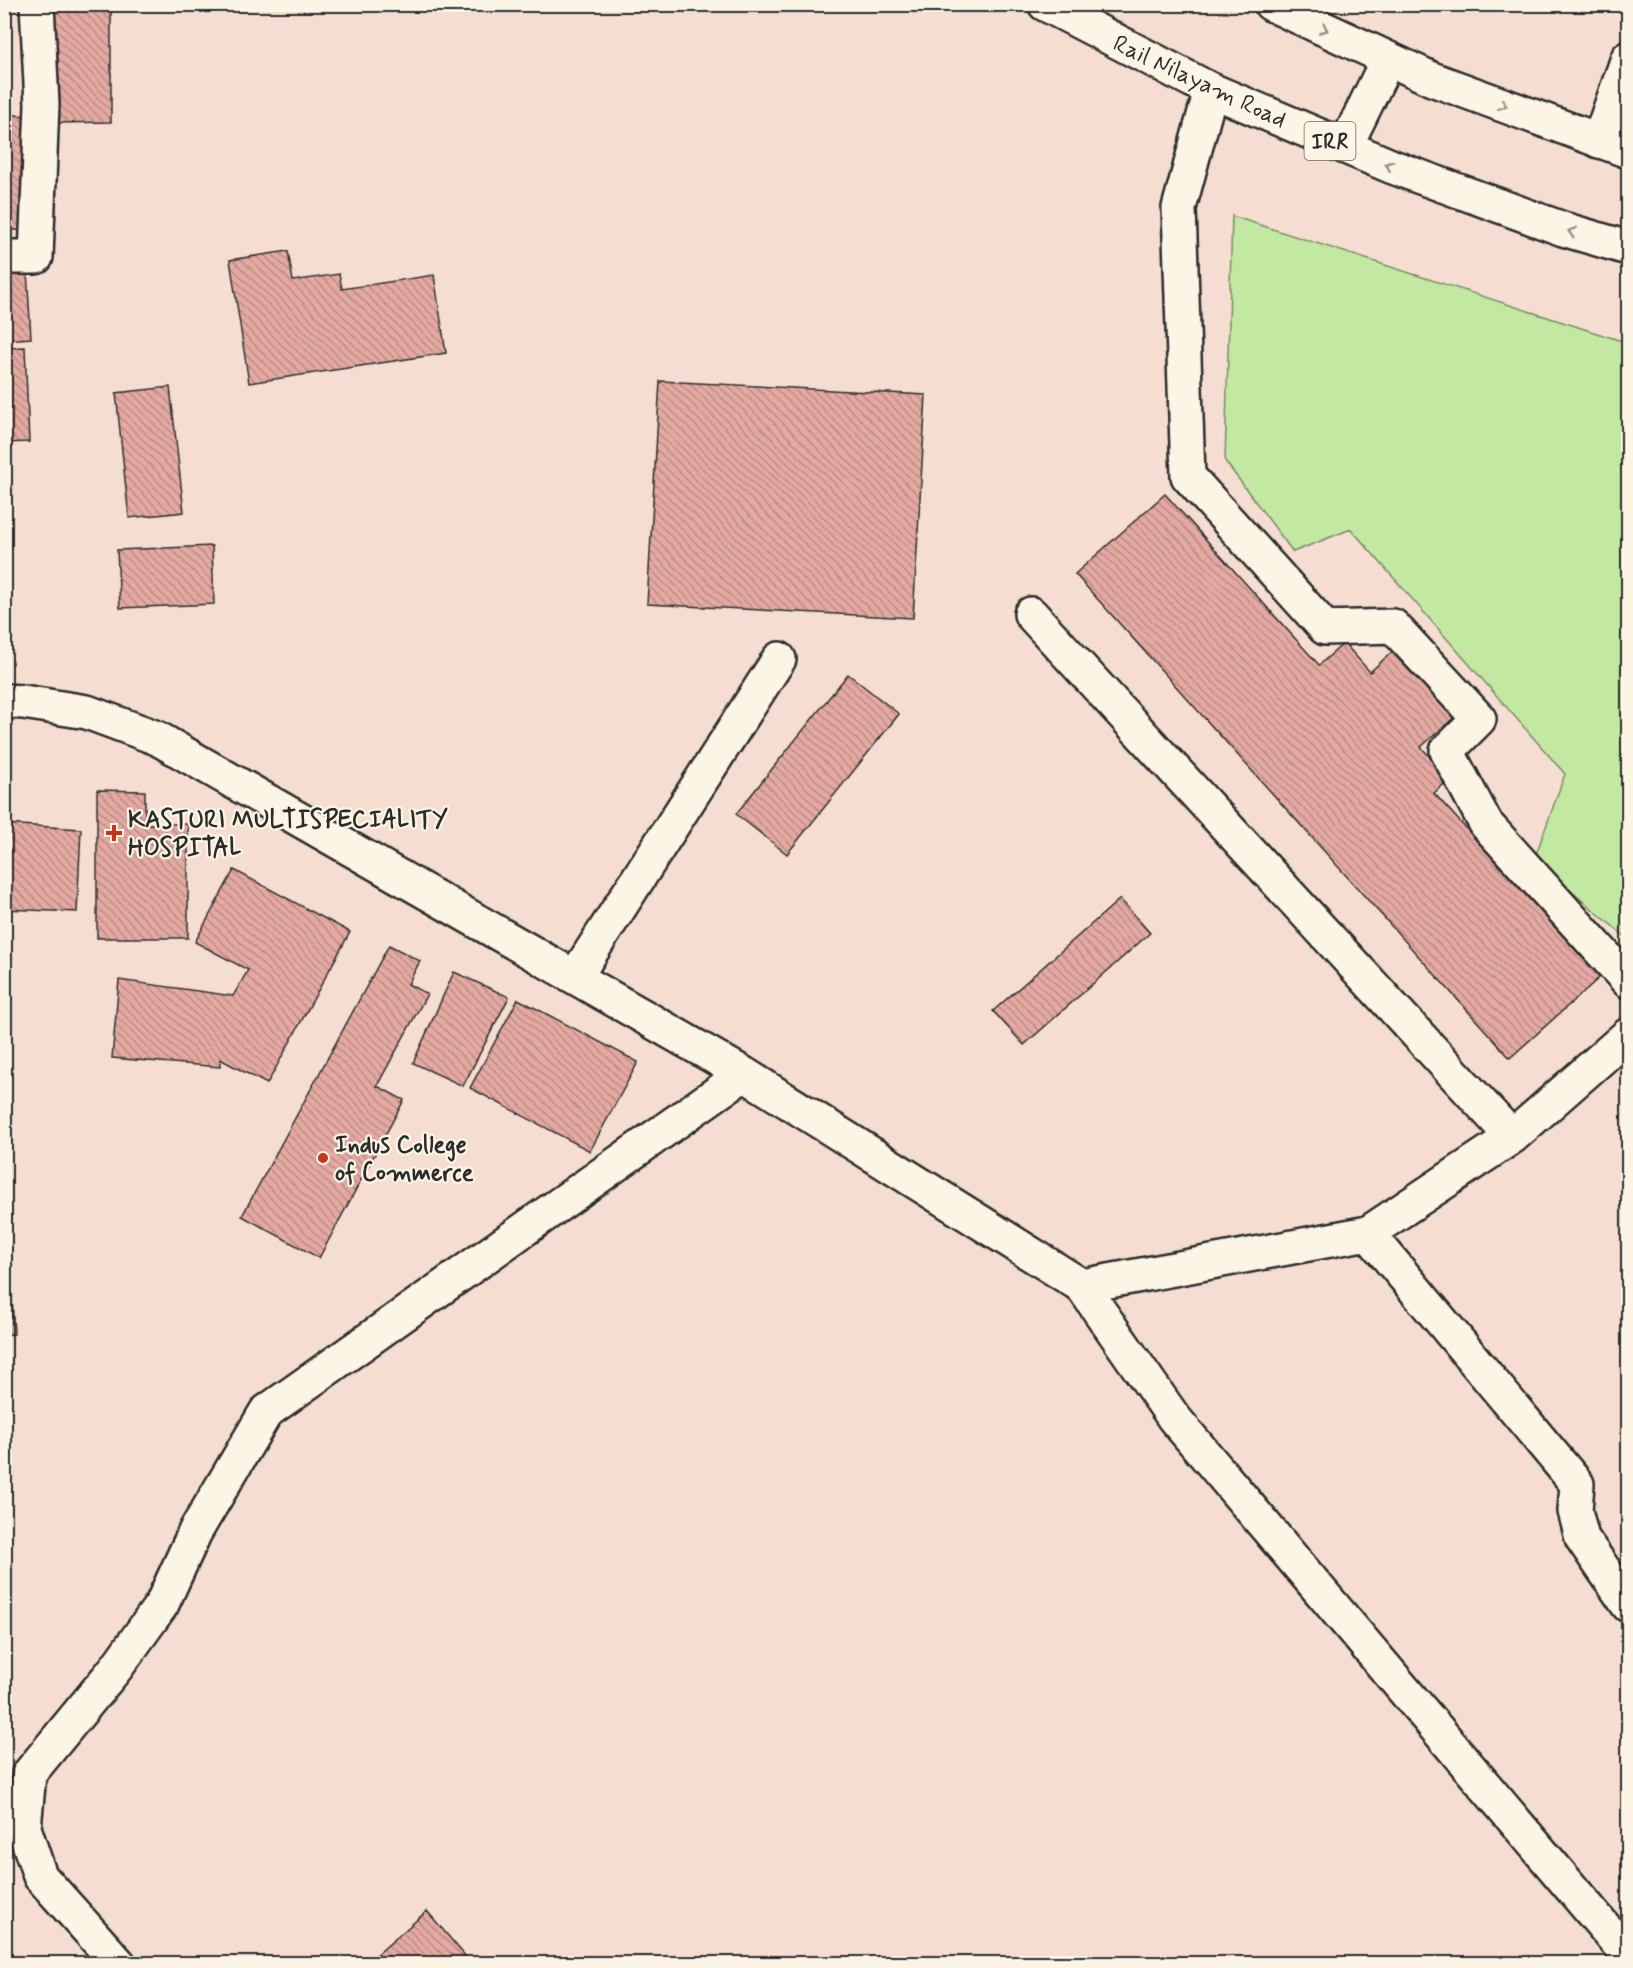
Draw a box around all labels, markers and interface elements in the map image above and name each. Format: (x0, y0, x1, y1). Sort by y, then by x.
one-way arrow (1317, 22, 1328, 34)
street label: Rail Nilayam Road (1108, 29, 1291, 136)
one-way arrow (1497, 98, 1508, 111)
road number: IRR (1304, 122, 1356, 160)
one-way arrow (1384, 160, 1395, 173)
one-way arrow (1567, 227, 1578, 239)
place label: KASTURI MULTISPECIALITY HOSPITAL (128, 805, 448, 864)
marker: KASTURI MULTISPECIALITY HOSPITAL (105, 824, 123, 842)
place label: Indus College of Commerce (335, 1130, 474, 1189)
marker: Indus College of Commerce (316, 1151, 330, 1165)

